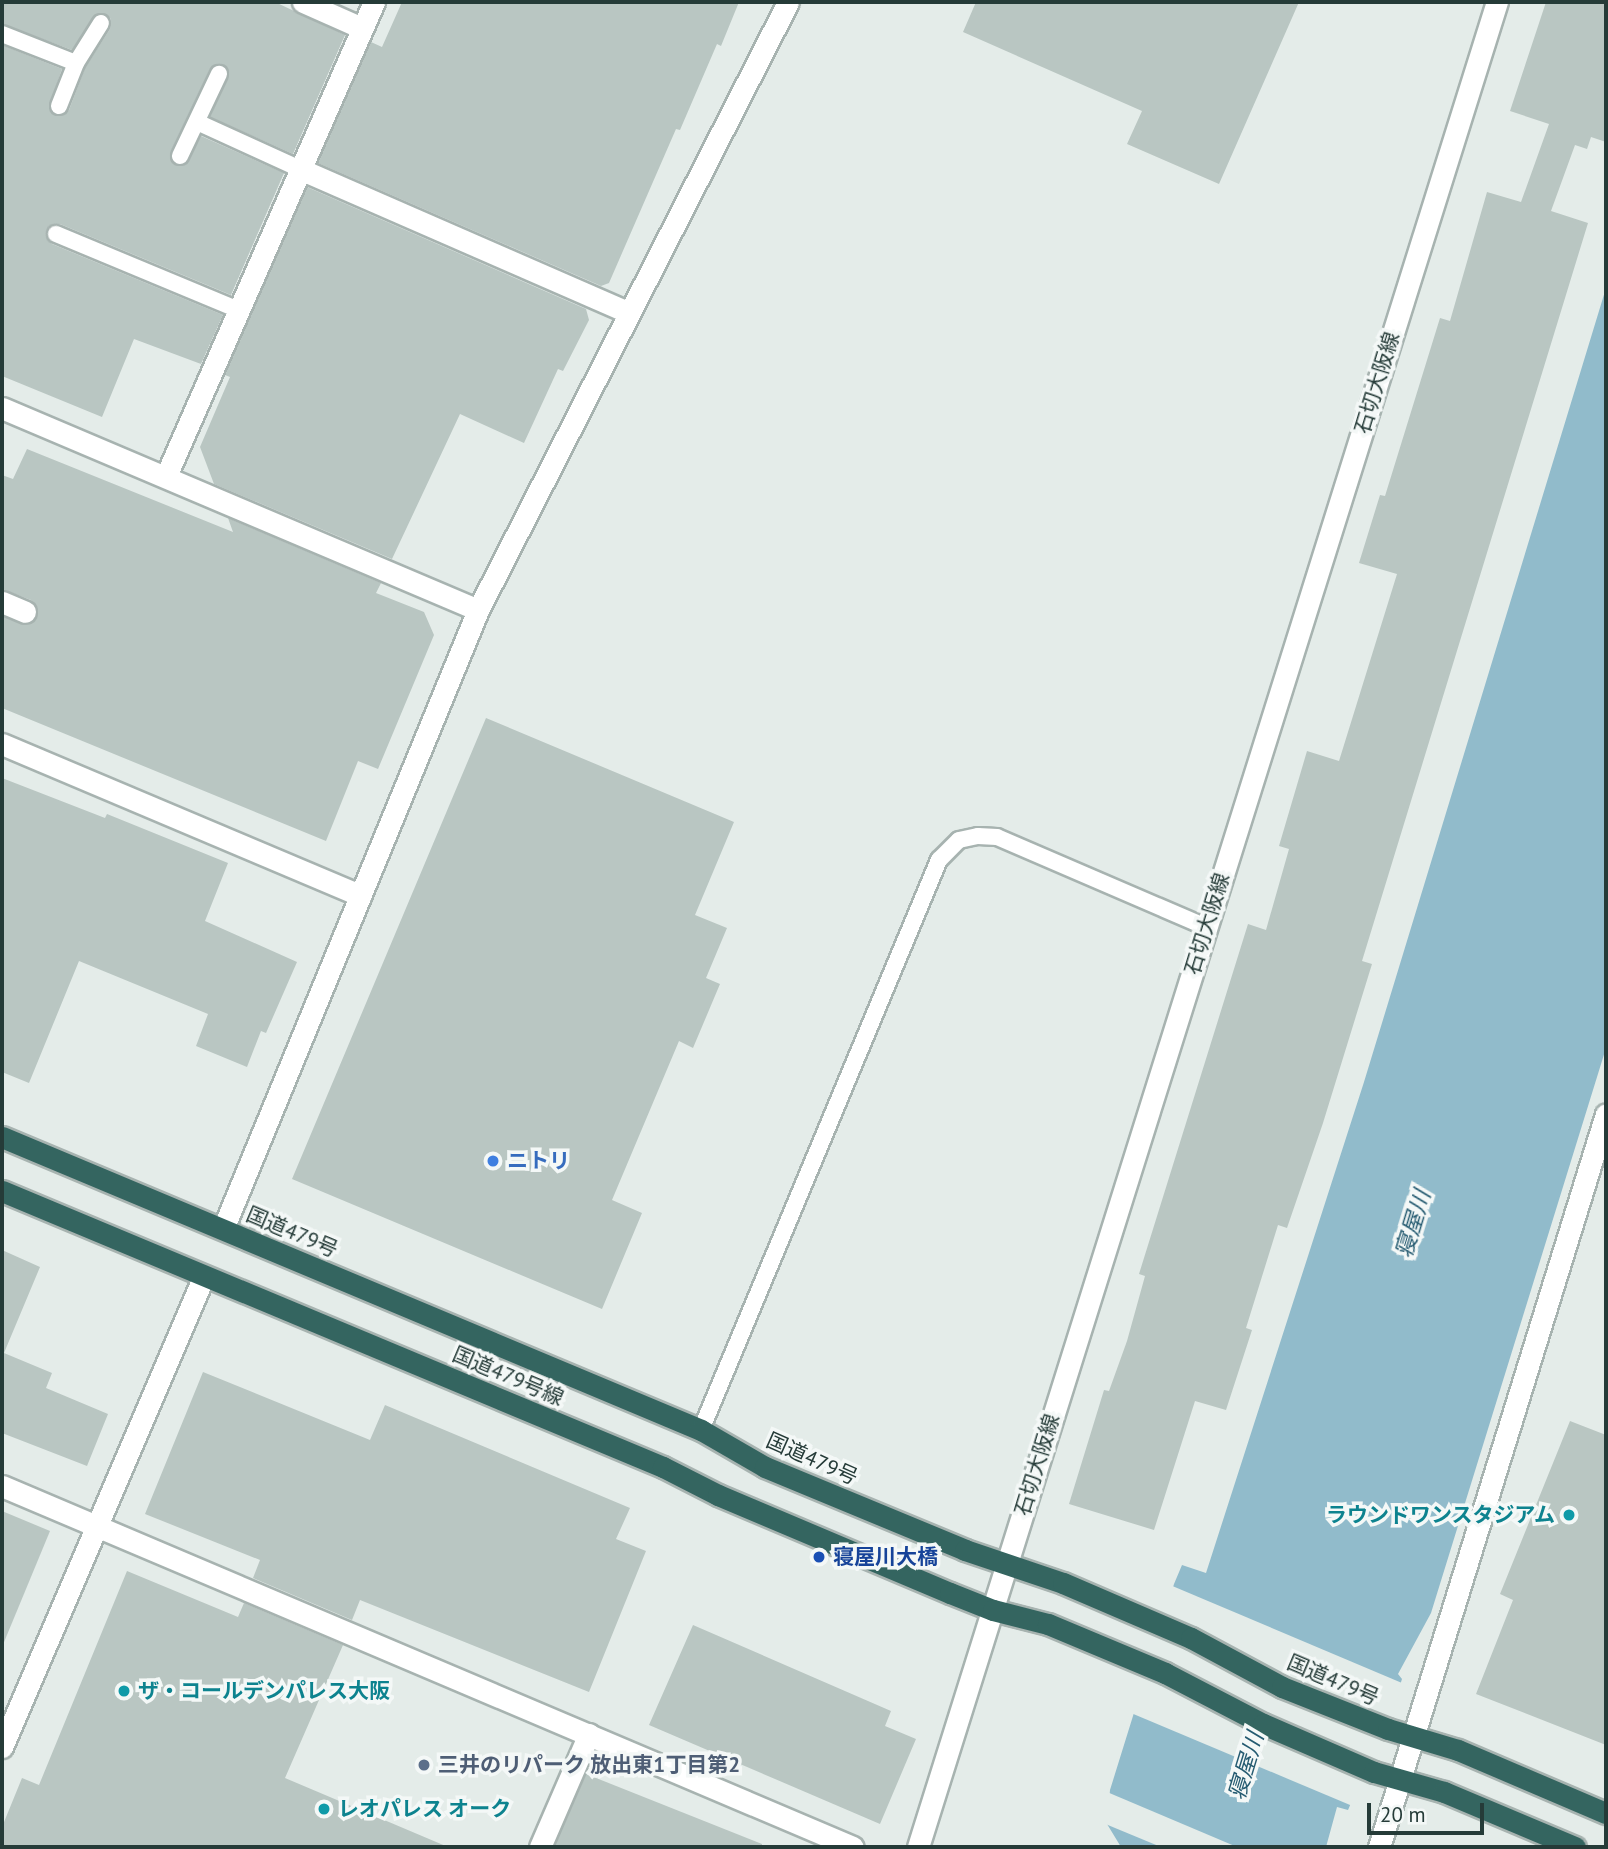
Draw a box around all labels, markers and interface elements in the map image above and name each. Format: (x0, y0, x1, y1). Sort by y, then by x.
street label: 石切大阪線 (1350, 329, 1404, 437)
street label: 石切大阪線 (1180, 870, 1234, 978)
place label: ニトリ (507, 1148, 570, 1174)
marker: ニトリ (485, 1153, 501, 1169)
water label: 寝屋川 (1390, 1187, 1436, 1261)
street label: 国道479号 (242, 1201, 342, 1263)
street label: 国道479号線 (449, 1341, 567, 1411)
street label: 石切大阪線 (1010, 1411, 1064, 1519)
street label: 国道479号 (762, 1428, 862, 1490)
place label: ラウンドワンスタジアム (1324, 1502, 1555, 1528)
marker: ラウンドワンスタジアム (1561, 1507, 1577, 1523)
place label: 寝屋川大橋 (833, 1544, 938, 1570)
marker: 寝屋川大橋 (811, 1549, 827, 1565)
street label: 国道479号 (1283, 1649, 1383, 1711)
place label: ザ・コールデンパレス大阪 (138, 1678, 390, 1704)
marker: ザ・コールデンパレス大阪 (116, 1683, 132, 1699)
water label: 寝屋川 (1223, 1729, 1269, 1803)
place label: 三井のリパーク 放出東1丁目第2 (438, 1752, 740, 1778)
marker: 三井のリパーク 放出東1丁目第2 (416, 1757, 432, 1773)
scale bar (1370, 1790, 1487, 1834)
place label: レオパレス オーク (338, 1796, 511, 1822)
marker: レオパレス オーク (316, 1801, 332, 1817)
text: 20 m (1380, 1801, 1426, 1828)

